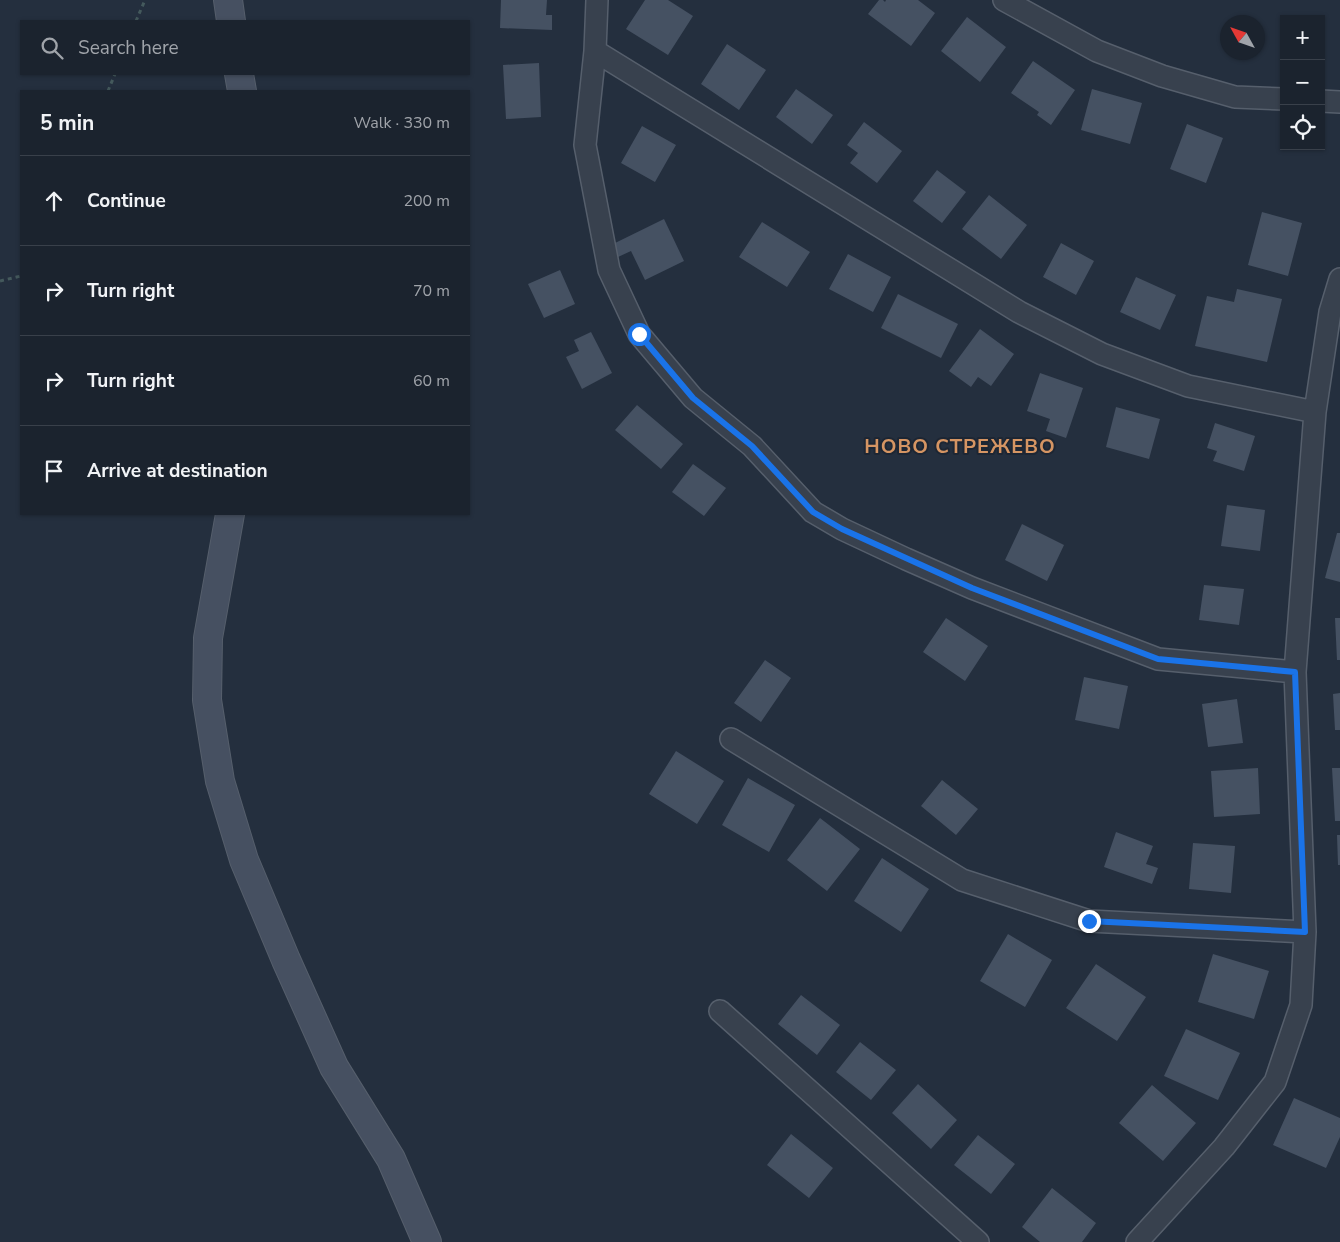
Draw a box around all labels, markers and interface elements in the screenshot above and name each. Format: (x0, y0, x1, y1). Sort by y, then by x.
north arrow (1220, 15, 1265, 60)
map controls (1280, 15, 1325, 150)
button: + (1280, 15, 1325, 60)
search box (20, 20, 470, 75)
icon: search (38, 34, 66, 62)
text: Search here (78, 35, 179, 61)
button: − (1280, 60, 1325, 105)
button: locate (1280, 105, 1325, 150)
text: 5 min (40, 109, 94, 137)
text: Walk · 330 m (354, 112, 450, 134)
icon: ahead (40, 187, 68, 215)
text: Continue (87, 188, 166, 214)
text: 200 m (403, 190, 450, 212)
icon: right (40, 277, 68, 305)
text: Turn right (87, 278, 174, 304)
text: 70 m (413, 280, 450, 302)
route start (628, 323, 651, 346)
icon: right (40, 367, 68, 395)
text: Turn right (87, 368, 174, 394)
text: 60 m (413, 370, 450, 392)
district label: НОВО СТРЕЖЕВО (864, 433, 1056, 460)
icon: arrive (40, 457, 68, 485)
text: Arrive at destination (87, 458, 268, 484)
route end (1078, 910, 1101, 933)

